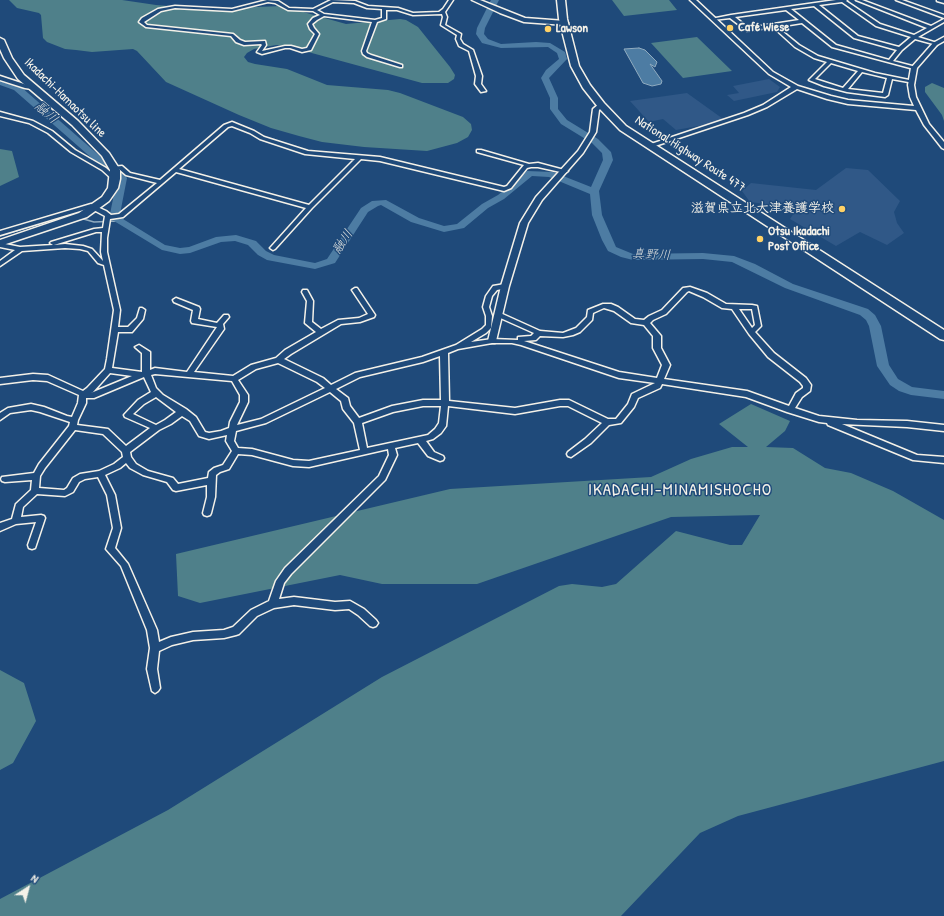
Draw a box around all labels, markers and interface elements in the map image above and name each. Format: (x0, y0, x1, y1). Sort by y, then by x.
place label: Café Wiese (738, 20, 789, 36)
place label: Lawson (556, 21, 588, 37)
marker: Café Wiese (725, 23, 735, 33)
marker: Lawson (543, 24, 553, 34)
street label: Ikadachi-Hamaotsu line (21, 55, 109, 141)
water label: 融川 (31, 99, 61, 127)
street label: National Highway Route 477 (632, 112, 748, 196)
place label: 滋賀県立北大津養護学校 (691, 201, 834, 217)
marker: 滋賀県立北大津養護学校 (837, 204, 847, 214)
place label: Otsu Ikadachi Post Office (768, 224, 830, 255)
water label: 融川 (329, 227, 357, 257)
marker: Otsu Ikadachi Post Office (755, 234, 765, 244)
water label: 真野川 (631, 247, 671, 263)
district label: IKADACHI-MINAMISHOCHO (588, 480, 772, 500)
north arrow (8, 868, 48, 908)
text: N (29, 871, 42, 886)

